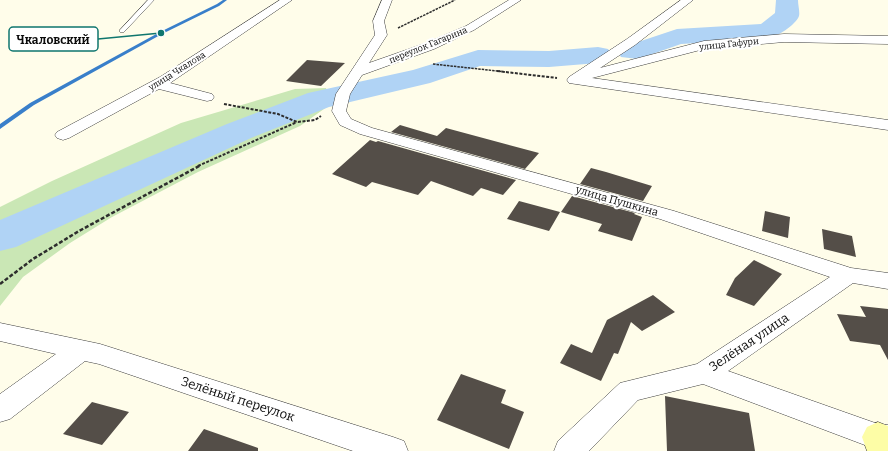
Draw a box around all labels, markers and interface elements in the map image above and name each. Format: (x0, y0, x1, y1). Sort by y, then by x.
street label: переулок Гагарина (387, 25, 469, 65)
callout: Чкаловский (9, 27, 98, 51)
text: Чкаловский (16, 33, 90, 47)
street label: улица Гафури (698, 36, 759, 52)
street label: улица Чкалова (146, 49, 207, 93)
street label: улица Пушкина (573, 183, 660, 219)
street label: Зелёная улица (706, 310, 792, 374)
street label: Зелёный переулок (179, 374, 297, 425)

